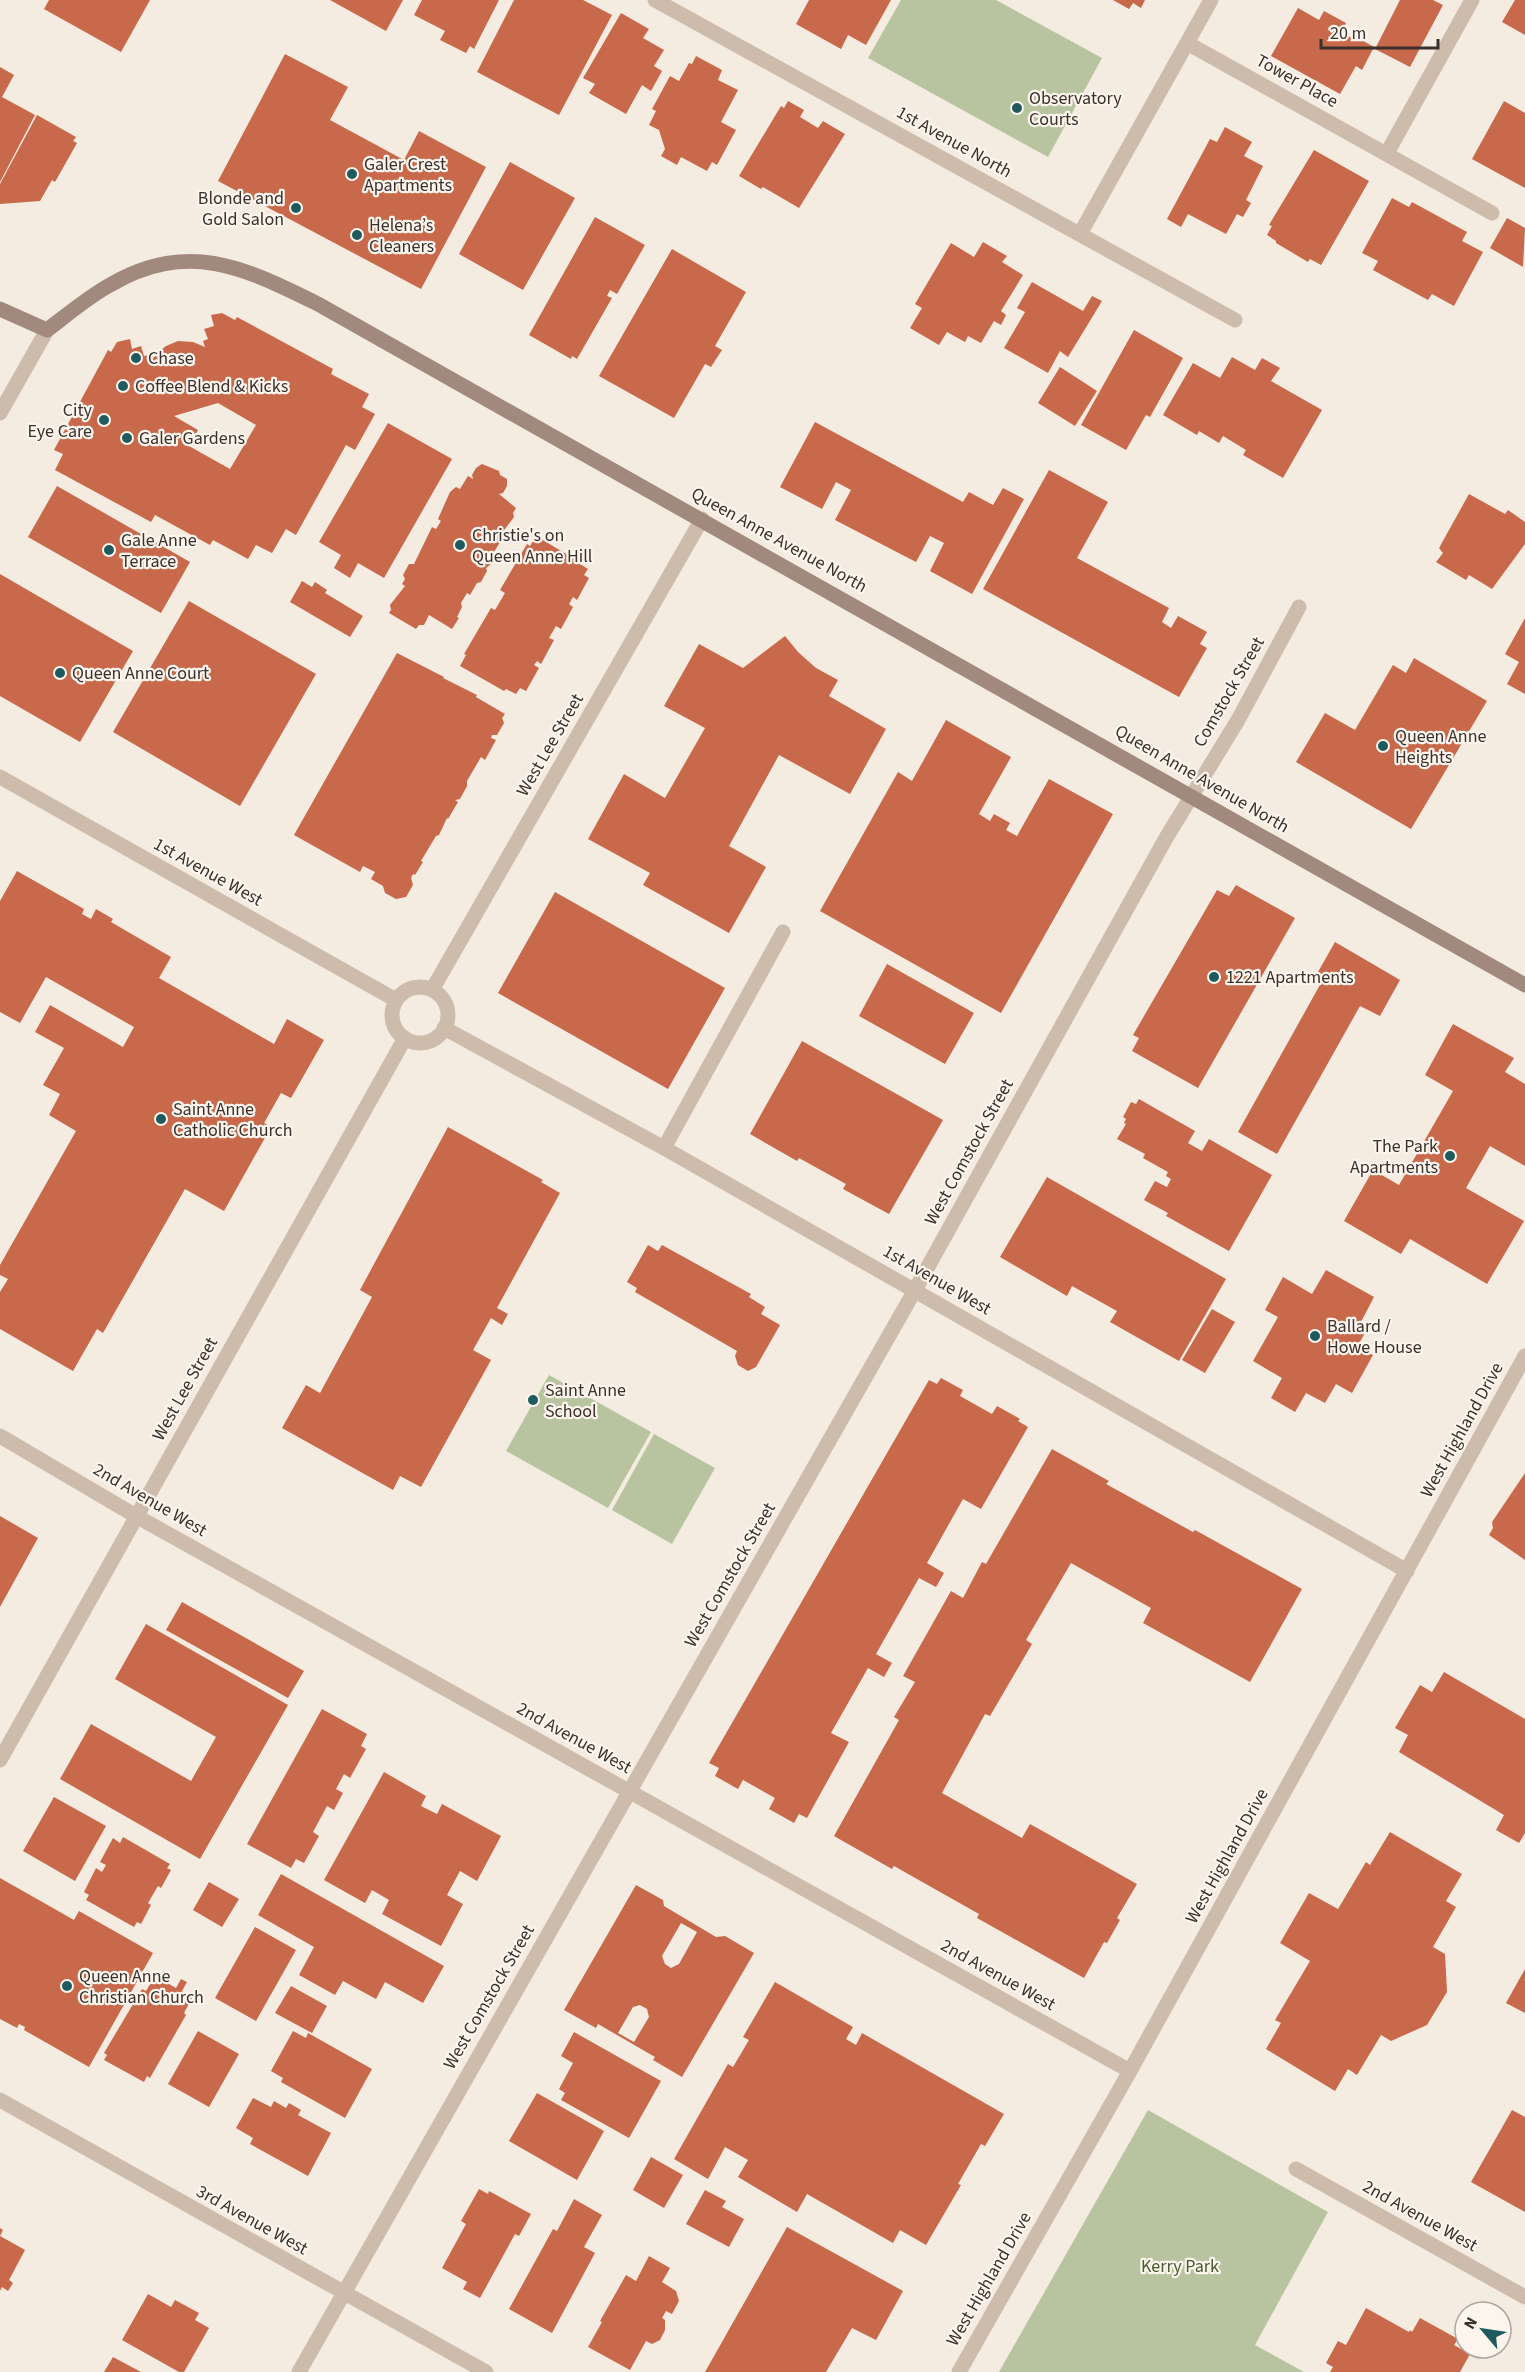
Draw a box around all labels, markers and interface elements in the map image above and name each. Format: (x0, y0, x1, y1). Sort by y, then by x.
scale bar (1321, 12, 1438, 50)
text: 20 m (1330, 21, 1366, 46)
street label: Tower Place (1251, 48, 1343, 114)
place label: Observatory Courts (1029, 86, 1122, 132)
street label: 1st Avenue North (892, 100, 1016, 184)
marker: Observatory Courts (1010, 101, 1024, 115)
place label: Galer Crest Apartments (364, 152, 452, 198)
marker: Galer Crest Apartments (345, 167, 359, 181)
place label: Blonde and Gold Salon (198, 186, 284, 232)
marker: Blonde and Gold Salon (289, 201, 303, 215)
place label: Helena’s Cleaners (369, 213, 434, 259)
marker: Helena’s Cleaners (350, 228, 364, 242)
place label: Chase (148, 346, 194, 371)
marker: Chase (129, 351, 143, 365)
place label: Coffee Blend & Kicks (135, 374, 288, 399)
marker: Coffee Blend & Kicks (116, 379, 130, 393)
place label: City Eye Care (27, 398, 93, 444)
marker: City Eye Care (97, 413, 111, 427)
place label: Galer Gardens (139, 426, 245, 451)
marker: Galer Gardens (120, 431, 134, 445)
street label: Queen Anne Avenue North (687, 481, 871, 599)
place label: Christie's on Queen Anne Hill (472, 523, 592, 569)
place label: Gale Anne Terrace (121, 528, 197, 574)
marker: Christie's on Queen Anne Hill (453, 538, 467, 552)
marker: Gale Anne Terrace (102, 543, 116, 557)
street label: Comstock Street (1187, 632, 1271, 752)
place label: Queen Anne Court (72, 661, 209, 686)
marker: Queen Anne Court (53, 666, 67, 680)
street label: West Lee Street (510, 689, 590, 801)
street label: Queen Anne Avenue North (1110, 719, 1294, 839)
place label: Queen Anne Heights (1395, 724, 1487, 770)
marker: Queen Anne Heights (1376, 739, 1390, 753)
street label: 1st Avenue West (149, 832, 267, 912)
place label: 1221 Apartments (1226, 965, 1353, 990)
marker: 1221 Apartments (1207, 970, 1221, 984)
street label: West Comstock Street (918, 1074, 1020, 1230)
place label: Saint Anne Catholic Church (173, 1097, 293, 1143)
marker: Saint Anne Catholic Church (154, 1112, 168, 1126)
place label: The Park Apartments (1350, 1134, 1438, 1180)
marker: The Park Apartments (1443, 1149, 1457, 1163)
street label: 1st Avenue West (878, 1239, 996, 1321)
place label: Ballard / Howe House (1327, 1314, 1422, 1360)
marker: Ballard / Howe House (1308, 1329, 1322, 1343)
street label: West Lee Street (146, 1333, 224, 1445)
street label: West Highland Drive (1414, 1358, 1510, 1502)
place label: Saint Anne School (545, 1378, 626, 1424)
marker: Saint Anne School (526, 1393, 540, 1407)
street label: 2nd Avenue West (88, 1457, 212, 1543)
street label: West Comstock Street (678, 1498, 782, 1652)
street label: 2nd Avenue West (512, 1696, 636, 1780)
street label: West Highland Drive (1179, 1784, 1275, 1928)
street label: West Comstock Street (437, 1920, 541, 2074)
street label: 2nd Avenue West (936, 1933, 1060, 2017)
place label: Queen Anne Christian Church (79, 1964, 204, 2010)
marker: Queen Anne Christian Church (60, 1979, 74, 1993)
street label: 2nd Avenue West (1358, 2174, 1482, 2258)
street label: 3rd Avenue West (192, 2179, 312, 2261)
street label: West Highland Drive (940, 2207, 1038, 2351)
park label: Kerry Park (1141, 2254, 1219, 2279)
north arrow (1453, 2300, 1513, 2360)
text: N (1459, 2313, 1483, 2333)

